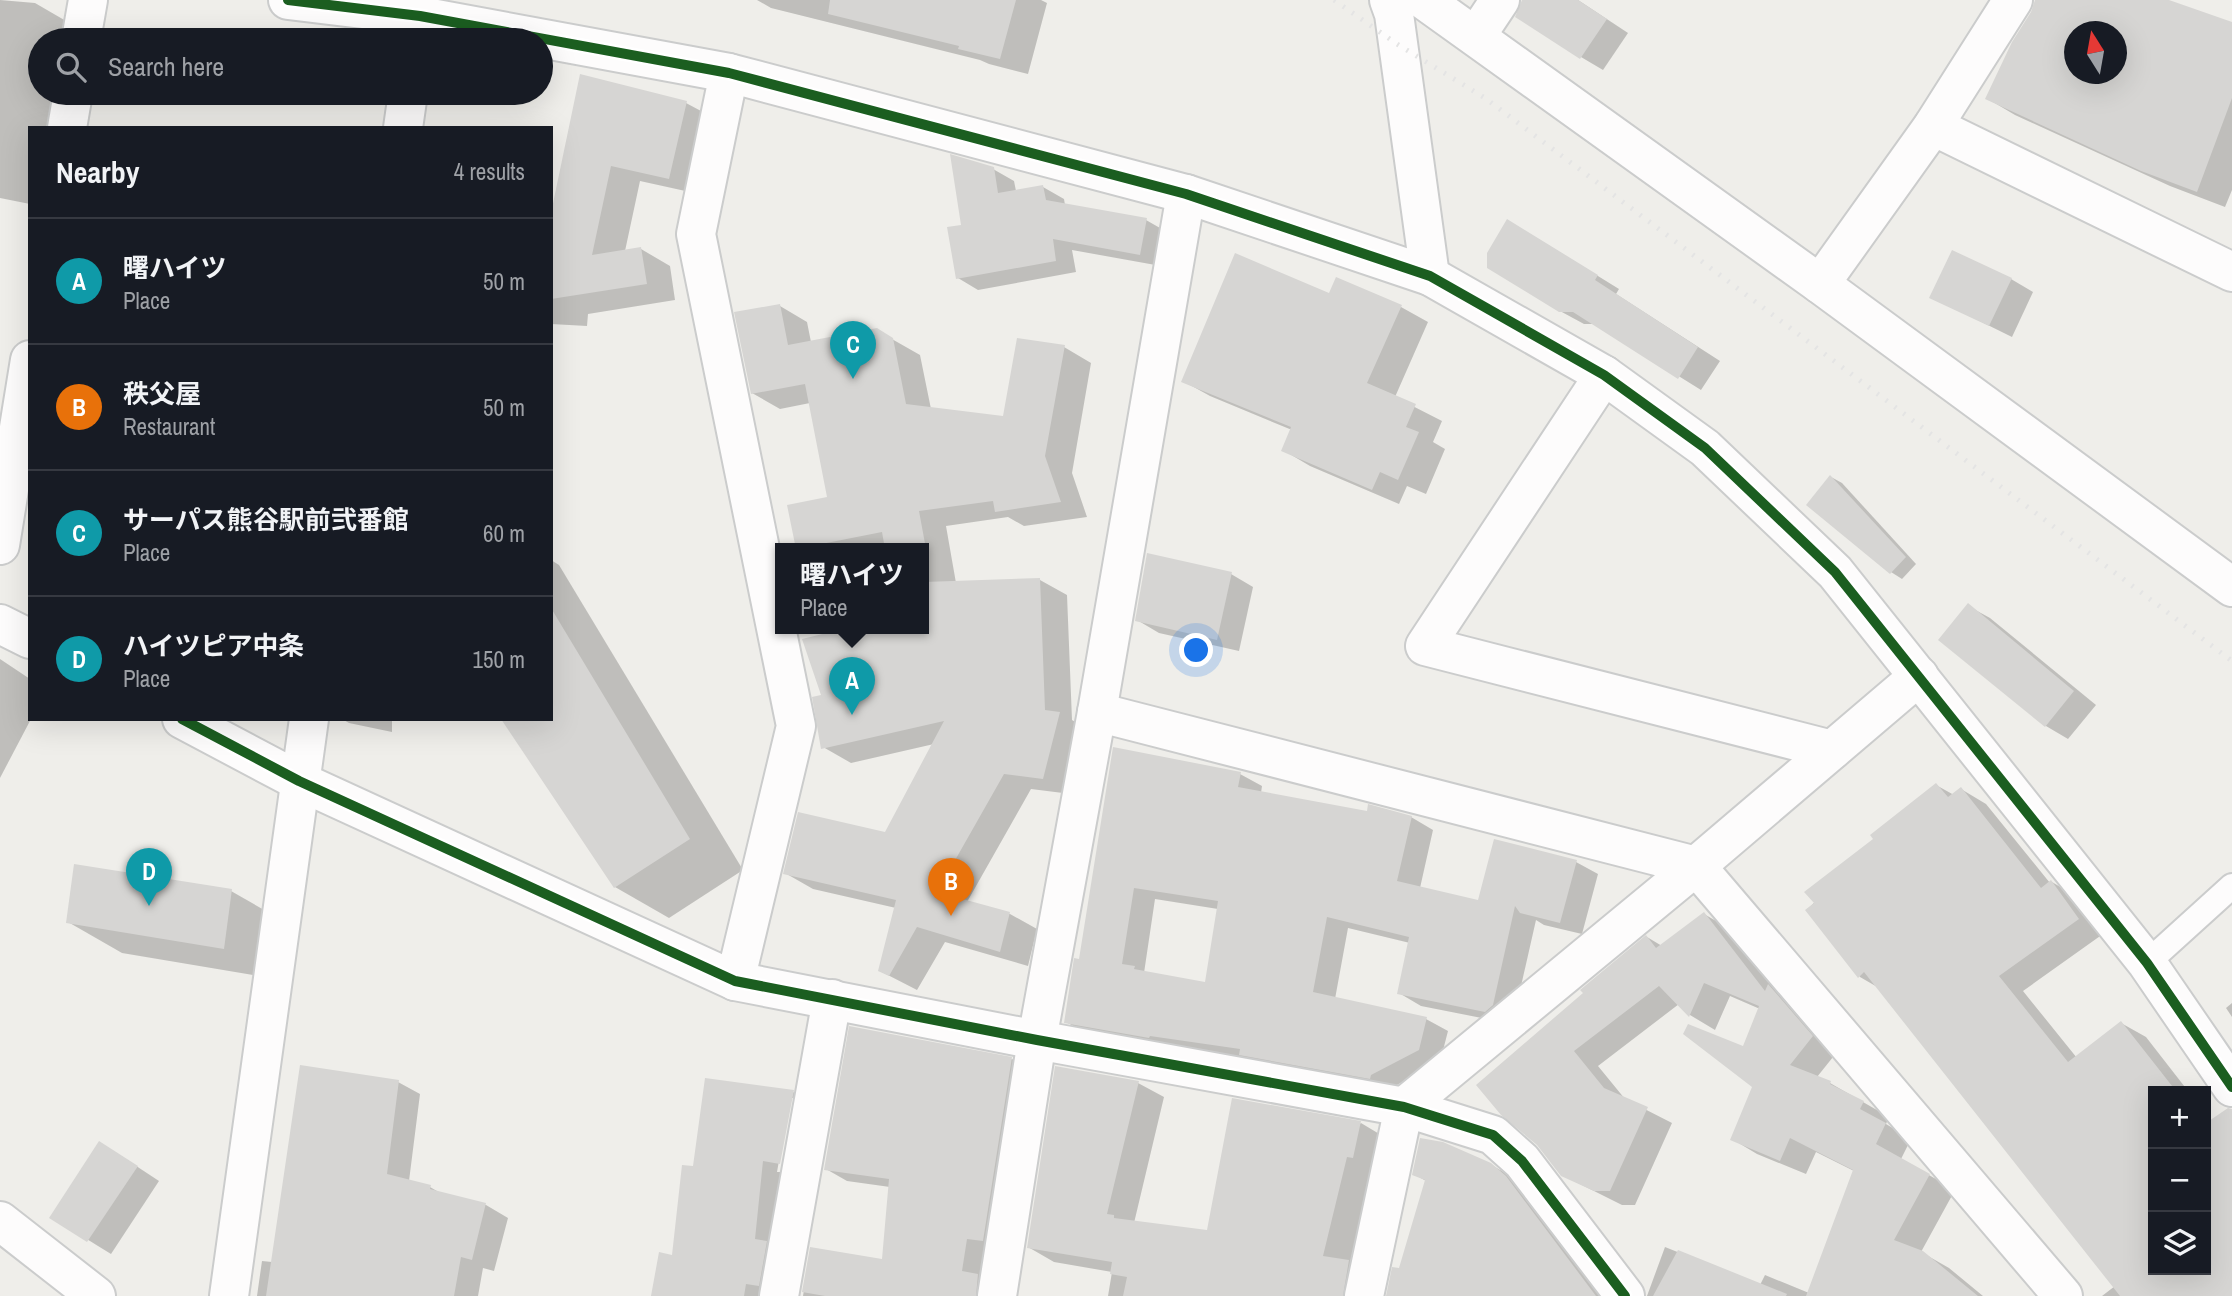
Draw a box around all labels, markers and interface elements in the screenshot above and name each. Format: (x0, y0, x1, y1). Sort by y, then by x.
north arrow (2064, 21, 2127, 84)
search box (28, 28, 553, 105)
icon: search (52, 48, 90, 86)
text: Search here (108, 49, 224, 84)
text: Nearby (56, 152, 139, 192)
text: 4 results (454, 156, 525, 187)
text: 曙ハイツ (123, 250, 226, 285)
text: A (72, 266, 86, 297)
text: 50 m (483, 266, 525, 297)
text: Place (123, 285, 170, 316)
pin: C (830, 321, 876, 379)
text: 秩父屋 (123, 376, 201, 411)
text: B (72, 392, 86, 423)
text: 50 m (483, 392, 525, 423)
text: Restaurant (123, 411, 215, 442)
text: サーパス熊谷駅前弐番館 (123, 502, 409, 537)
text: C (72, 518, 86, 549)
text: 60 m (483, 518, 525, 549)
text: Place (123, 537, 170, 568)
popup (775, 543, 929, 634)
text: 曙ハイツ (800, 557, 904, 592)
text: Place (800, 592, 847, 623)
text: ハイツピア中条 (123, 628, 304, 663)
your location (1179, 633, 1213, 667)
text: D (72, 644, 86, 675)
text: 150 m (473, 644, 525, 675)
pin: A (829, 657, 875, 715)
text: Place (123, 663, 170, 694)
pin: D (126, 848, 172, 906)
pin: B (928, 858, 974, 916)
map controls (2148, 1086, 2211, 1275)
button: + (2148, 1086, 2211, 1149)
button: − (2148, 1149, 2211, 1212)
button: layers (2148, 1212, 2211, 1275)

